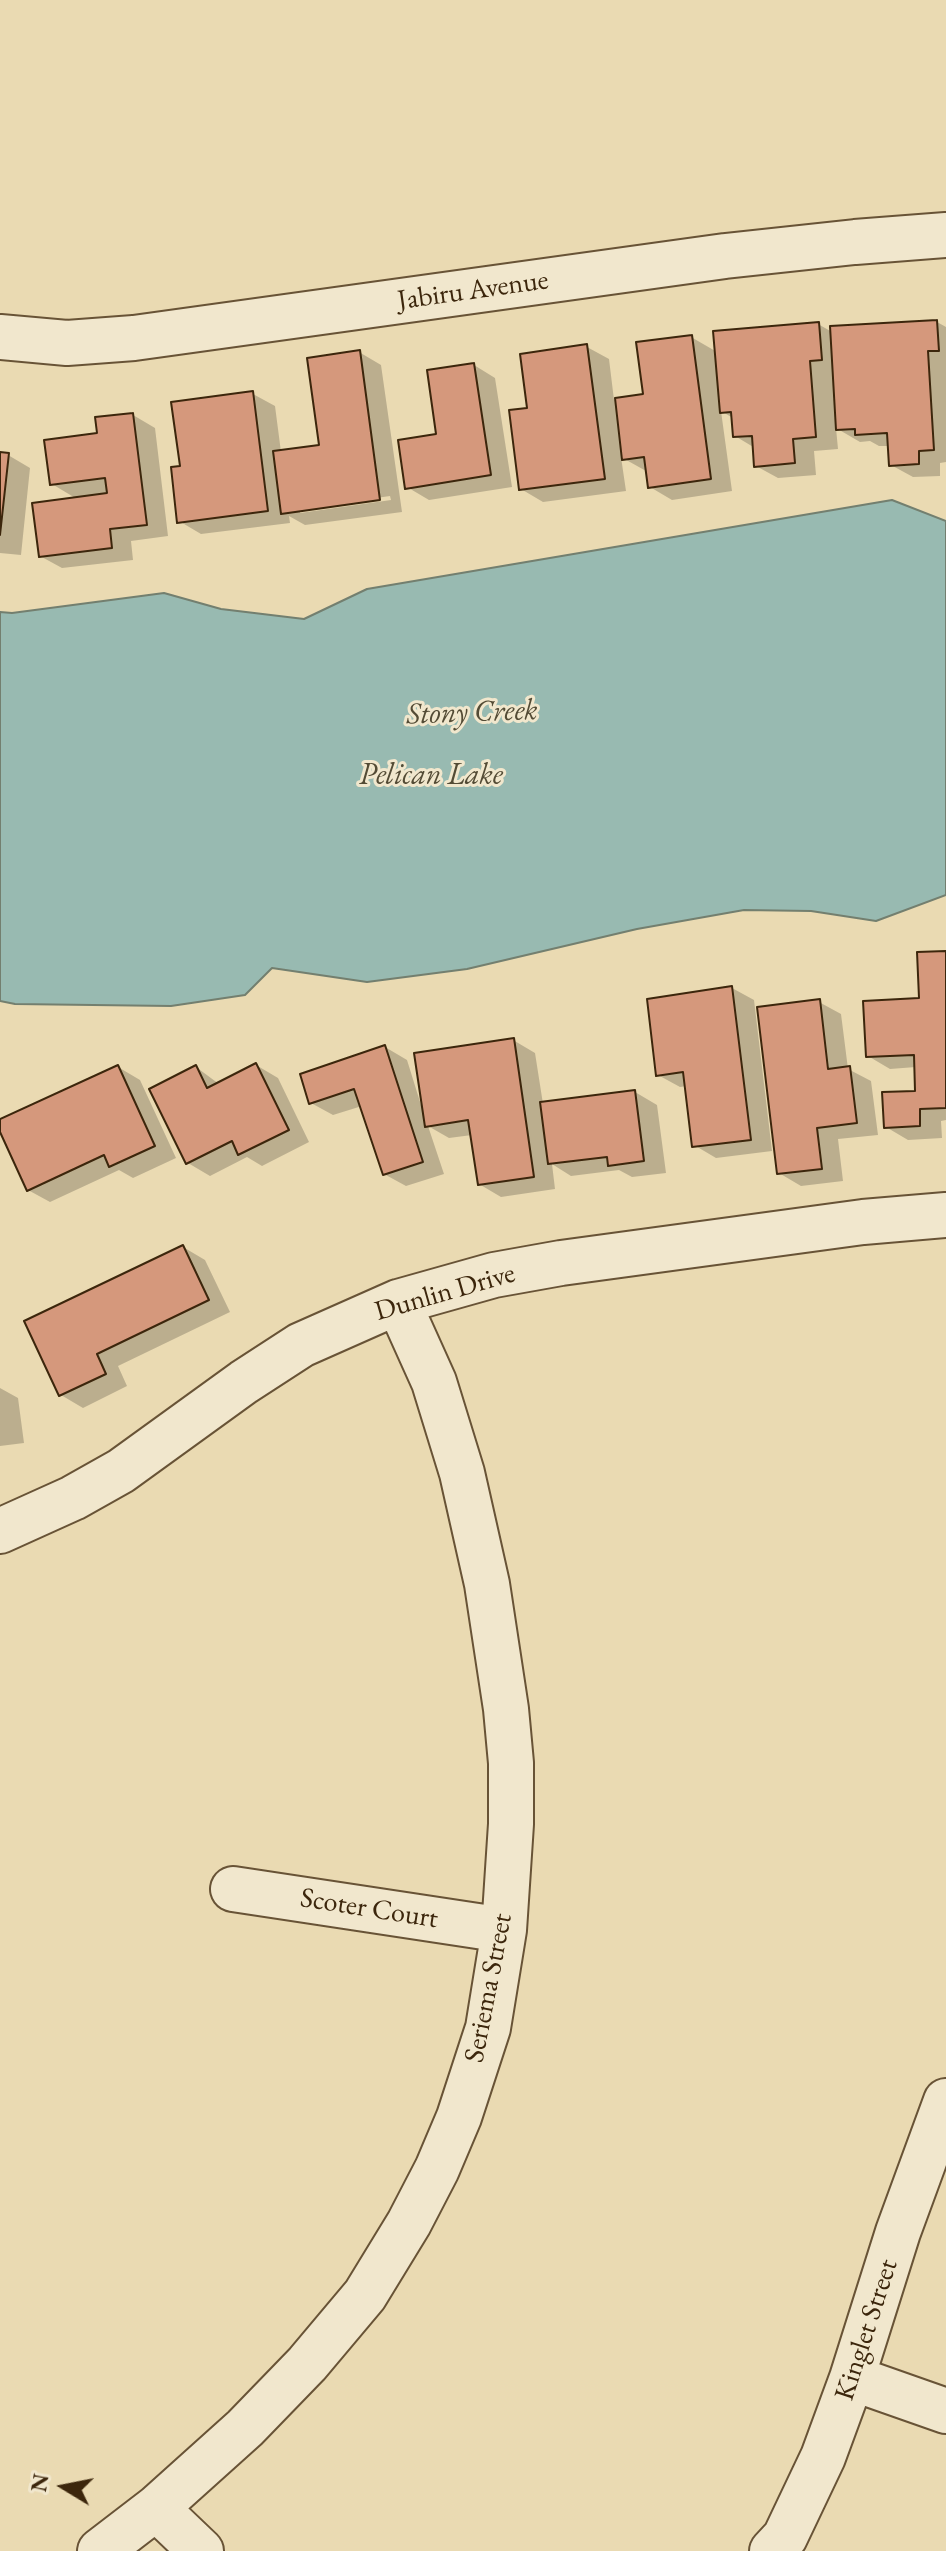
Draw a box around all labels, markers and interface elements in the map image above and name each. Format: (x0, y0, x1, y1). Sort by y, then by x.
street label: Jabiru Avenue (395, 264, 551, 318)
water label: Stony Creek (406, 693, 538, 733)
water label: Pelican Lake (359, 758, 503, 794)
street label: Dunlin Drive (371, 1257, 519, 1329)
street label: Scoter Court (298, 1882, 440, 1936)
street label: Seriema Street (458, 1911, 520, 2065)
street label: Kinglet Street (828, 2255, 906, 2405)
north arrow (24, 2447, 104, 2527)
text: N (24, 2471, 56, 2494)

